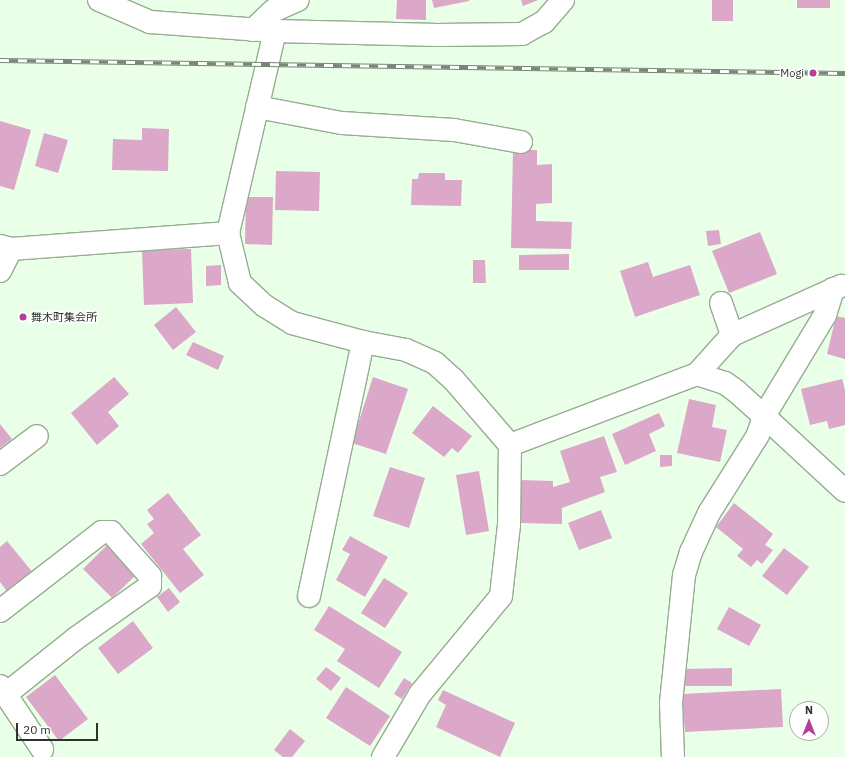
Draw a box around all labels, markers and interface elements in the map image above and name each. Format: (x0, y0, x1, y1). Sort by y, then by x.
place label: Mogi (780, 66, 804, 80)
marker: Mogi (807, 67, 819, 79)
place label: 舞木町集会所 (31, 310, 97, 324)
marker: 舞木町集会所 (18, 312, 28, 322)
north arrow (789, 701, 829, 741)
text: N (805, 703, 813, 717)
scale bar (18, 715, 100, 741)
text: 20 m (23, 722, 51, 737)

